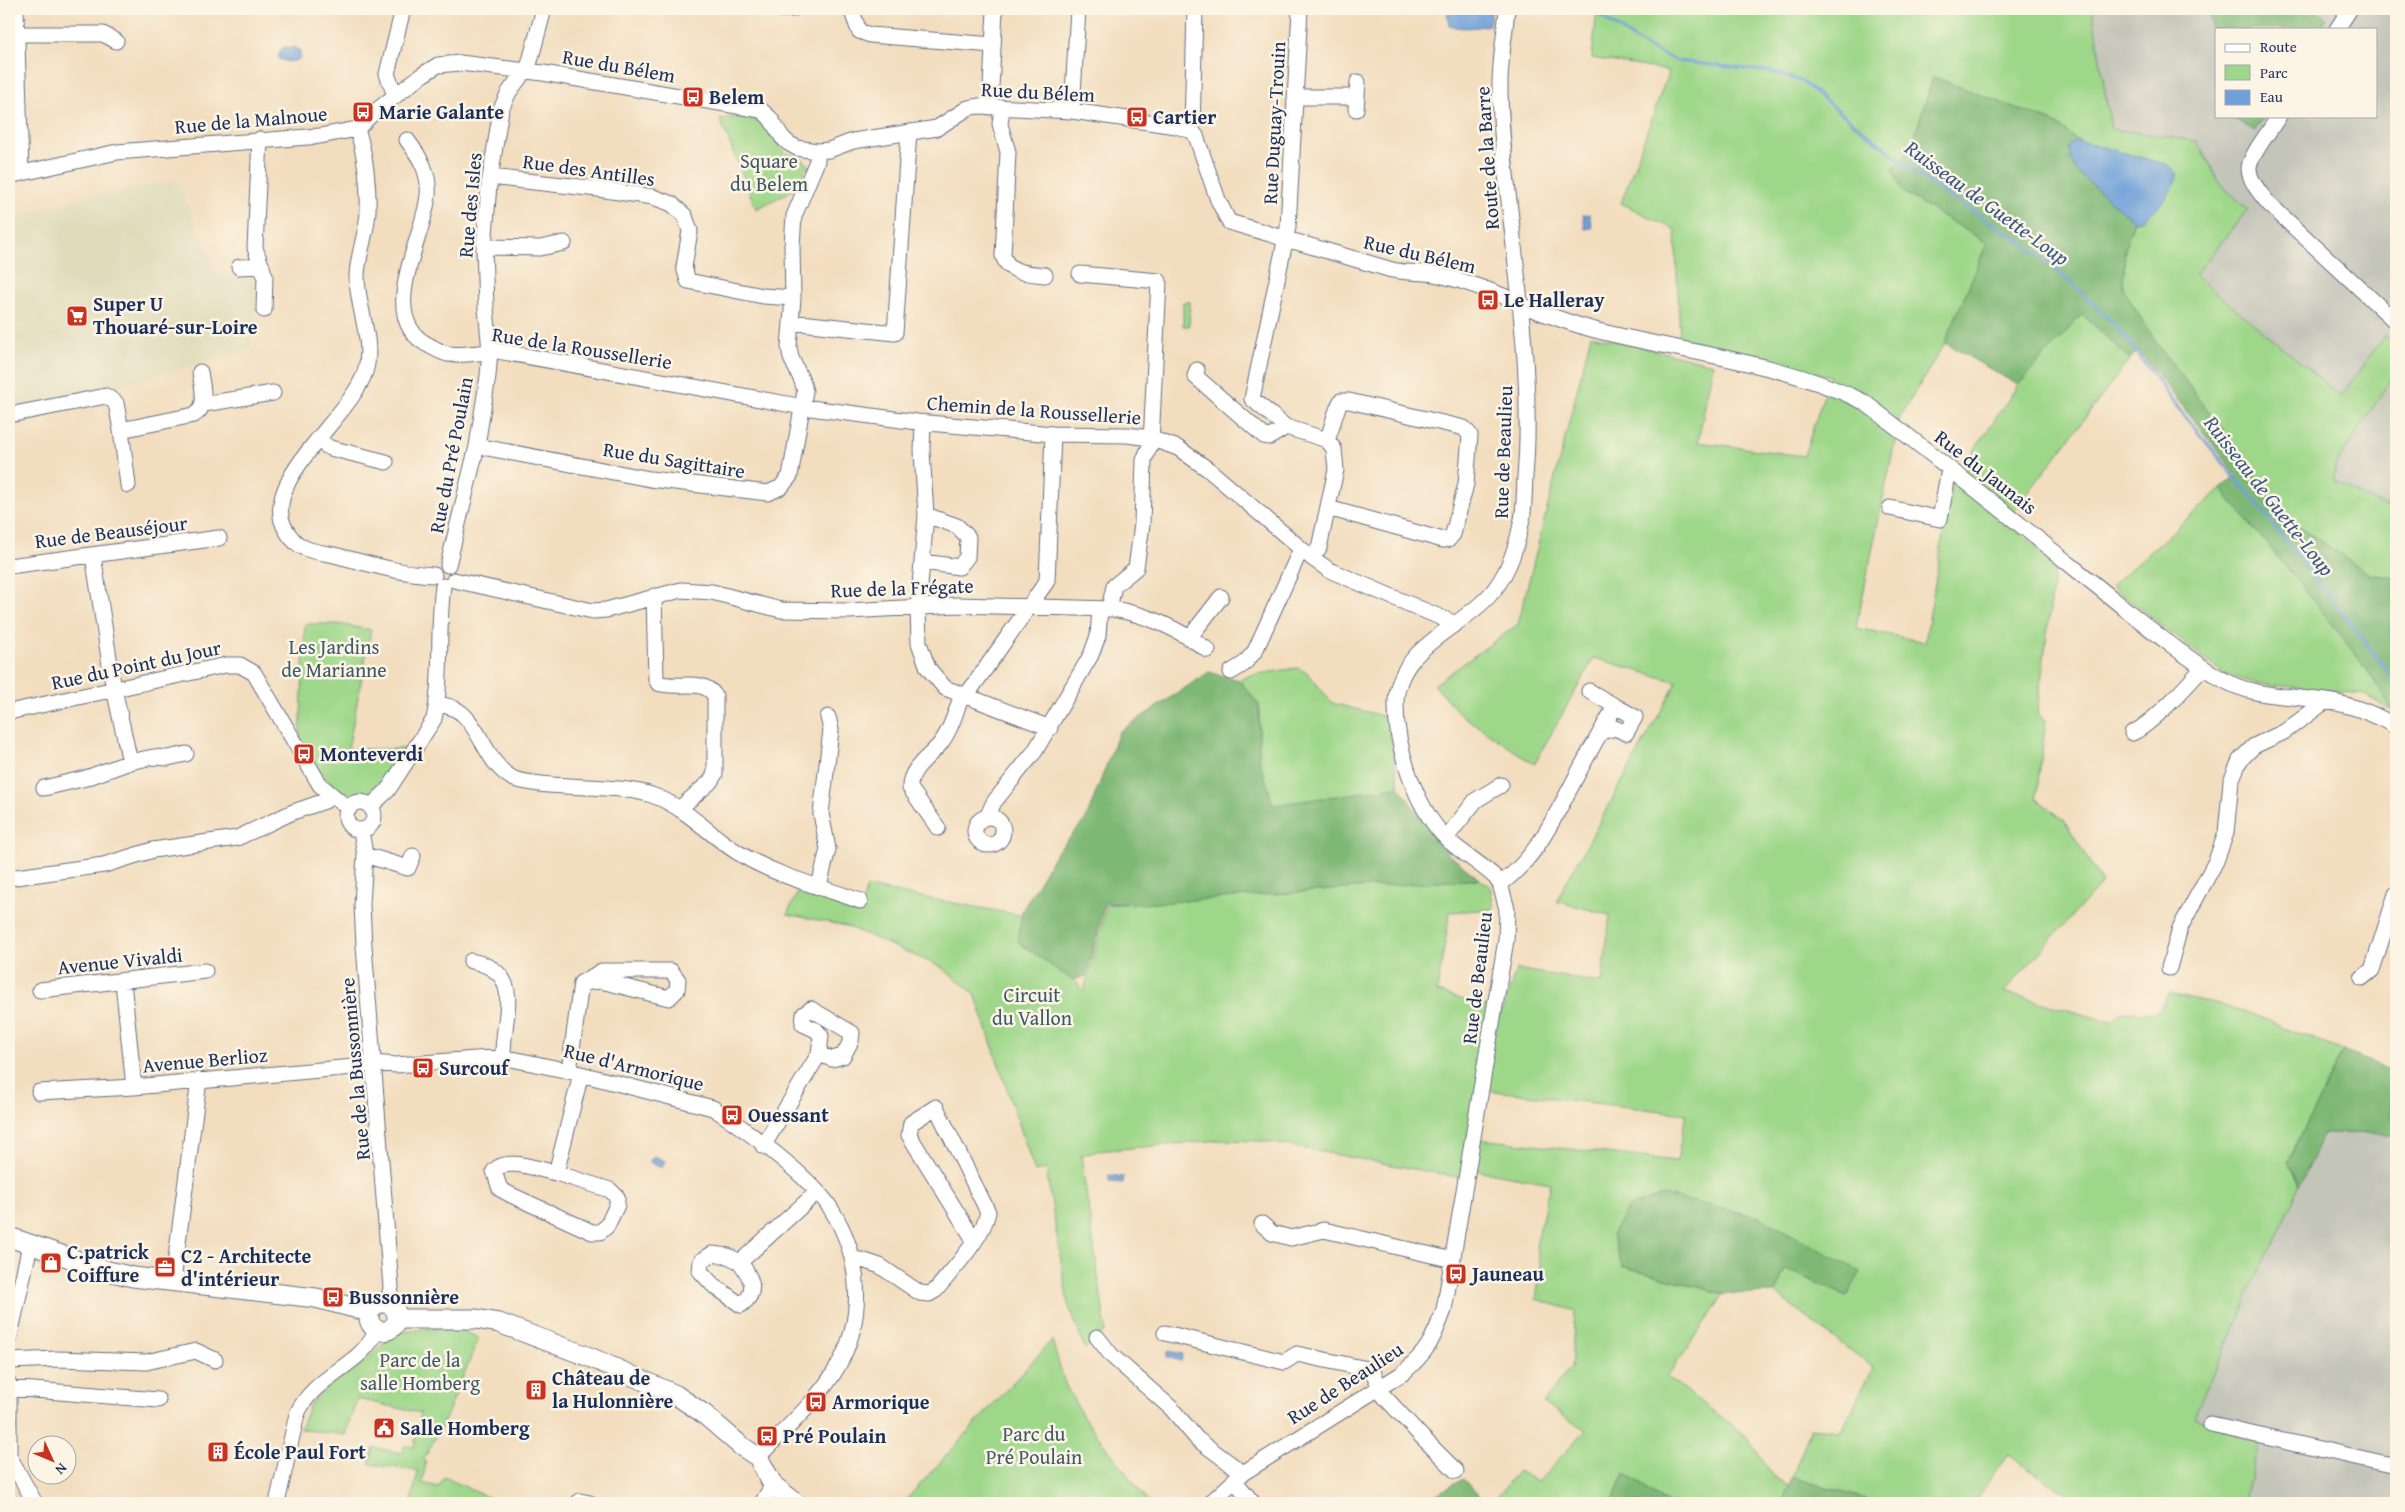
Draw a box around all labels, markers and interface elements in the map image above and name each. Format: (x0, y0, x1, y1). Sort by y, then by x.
legend (2215, 28, 2378, 118)
text: Route (2260, 36, 2297, 57)
street label: Rue du Bélem (560, 41, 678, 90)
street label: Rue Duguay-Trouin (1255, 41, 1292, 205)
text: Parc (2260, 62, 2288, 83)
street label: Rue du Bélem (980, 74, 1096, 109)
place label: Belem (709, 82, 764, 111)
bus stop icon: Belem (681, 85, 705, 109)
street label: Route de la Barre (1467, 85, 1506, 231)
text: Eau (2260, 86, 2284, 107)
place label: Marie Galante (379, 97, 504, 126)
street label: Rue de la Malnoue (173, 98, 329, 141)
bus stop icon: Marie Galante (351, 100, 375, 124)
place label: Cartier (1153, 102, 1217, 131)
bus stop icon: Cartier (1125, 105, 1149, 129)
water label: Ruisseau de Guette-Loup (1898, 132, 2076, 273)
street label: Rue des Antilles (521, 146, 657, 193)
park label: Square du Belem (730, 146, 809, 198)
street label: Rue des Isles (450, 151, 489, 259)
street label: Rue du Bélem (1361, 227, 1480, 281)
place label: Le Halleray (1504, 285, 1605, 314)
bus stop icon: Le Halleray (1476, 288, 1500, 312)
place label: Super U Thouaré-sur-Loire (93, 289, 258, 341)
supermarket icon: Super U Thouaré-sur-Loire (65, 304, 89, 328)
street label: Rue de la Roussellerie (490, 319, 674, 376)
street label: Rue du Pré Poulain (421, 374, 480, 535)
street label: Rue de Beaulieu (1486, 385, 1519, 519)
street label: Chemin de la Roussellerie (926, 388, 1142, 431)
water label: Ruisseau de Guette-Loup (2196, 408, 2342, 583)
street label: Rue du Jaunais (1929, 422, 2044, 521)
street label: Rue du Sagittaire (601, 434, 747, 485)
street label: Rue de Beauséjour (33, 508, 189, 555)
street label: Rue de la Frégate (830, 571, 974, 604)
street label: Rue du Point du Jour (48, 632, 223, 697)
park label: Les Jardins de Marianne (281, 632, 387, 684)
place label: Monteverdi (320, 739, 423, 768)
bus stop icon: Monteverdi (292, 742, 316, 766)
street label: Rue de Beaulieu (1454, 910, 1499, 1046)
street label: Avenue Vivaldi (56, 939, 184, 981)
street label: Rue de la Bussonnière (332, 977, 377, 1162)
park label: Circuit du Vallon (992, 980, 1072, 1032)
street label: Rue d'Armorique (561, 1035, 707, 1098)
street label: Avenue Berlioz (141, 1040, 269, 1079)
place label: Surcouf (439, 1053, 510, 1082)
bus stop icon: Surcouf (411, 1056, 435, 1080)
place label: Ouessant (748, 1100, 829, 1129)
bus stop icon: Ouessant (720, 1103, 744, 1127)
place label: C.patrick Coiffure (67, 1237, 149, 1289)
place label: C2 - Architecte d'intérieur (181, 1241, 312, 1293)
shop icon: C.patrick Coiffure (39, 1251, 63, 1275)
office icon: C2 - Architecte d'intérieur (153, 1255, 177, 1279)
place label: Jauneau (1469, 1259, 1545, 1288)
bus stop icon: Jauneau (1444, 1262, 1468, 1286)
place label: Bussonnière (349, 1282, 459, 1311)
bus stop icon: Bussonnière (321, 1285, 345, 1309)
street label: Rue de Beaulieu (1281, 1334, 1409, 1431)
park label: Parc de la salle Homberg (360, 1345, 480, 1397)
place label: Château de la Hulonnière (552, 1363, 674, 1415)
building icon: Château de la Hulonnière (524, 1378, 548, 1402)
place label: Armorique (832, 1387, 930, 1416)
bus stop icon: Armorique (804, 1390, 828, 1414)
place label: Salle Homberg (400, 1413, 530, 1442)
public building icon: Salle Homberg (372, 1416, 396, 1440)
park label: Parc du Pré Poulain (986, 1419, 1082, 1471)
place label: Pré Poulain (783, 1421, 886, 1450)
bus stop icon: Pré Poulain (755, 1424, 779, 1448)
north arrow (28, 1434, 78, 1484)
place label: École Paul Fort (234, 1437, 366, 1466)
building icon: École Paul Fort (206, 1440, 230, 1464)
text: N (50, 1459, 72, 1480)

